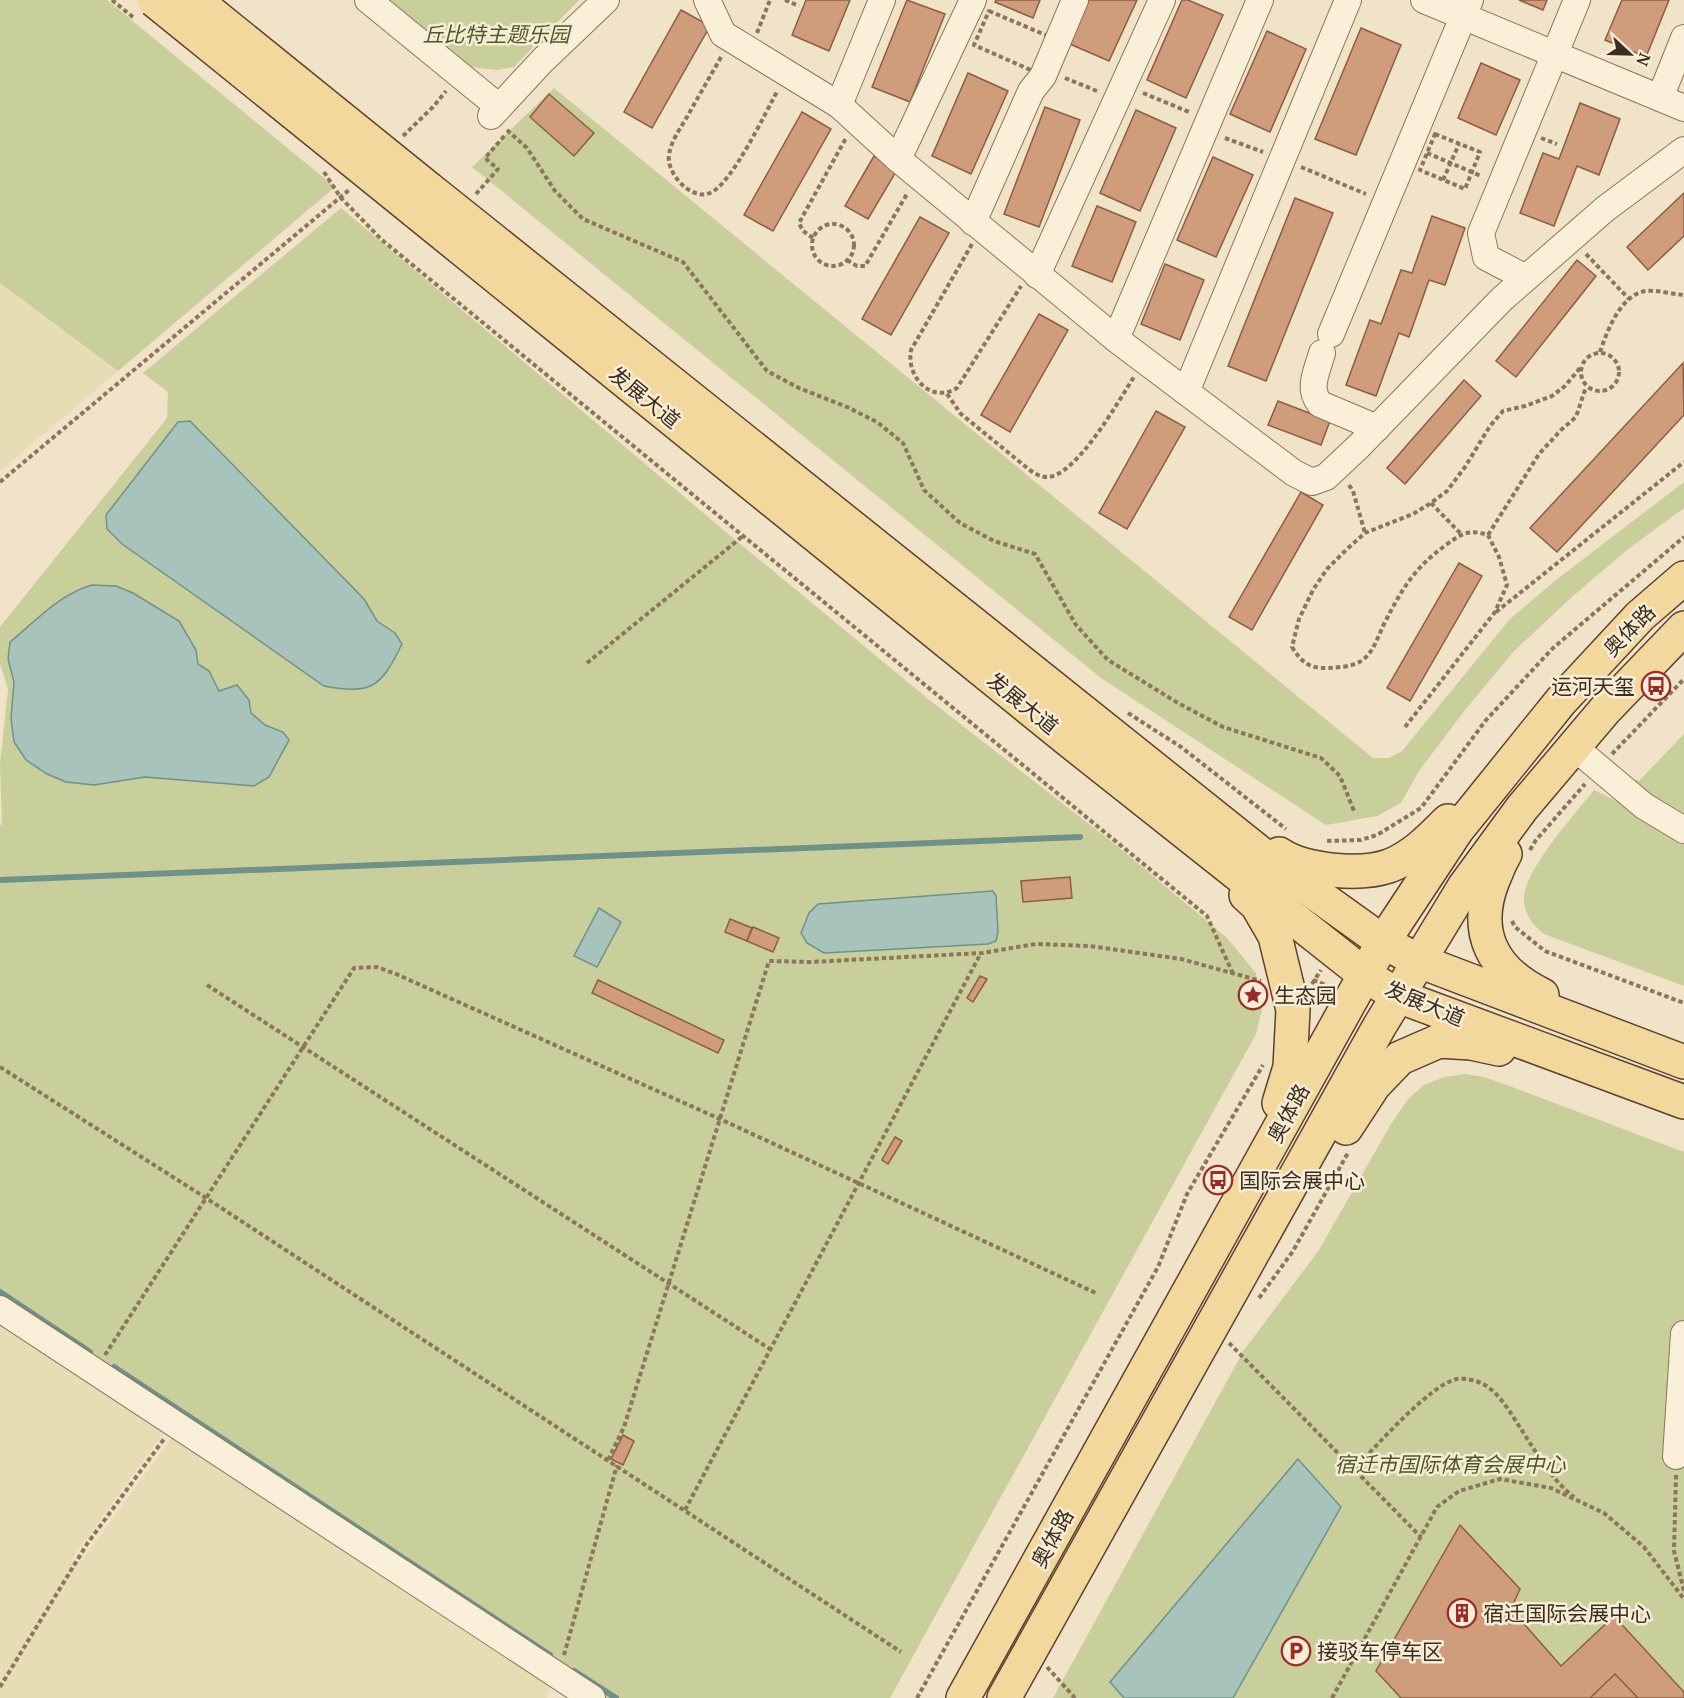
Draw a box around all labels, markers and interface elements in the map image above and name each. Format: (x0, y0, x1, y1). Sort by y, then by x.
park label: 丘比特主题乐园 (423, 20, 572, 48)
north arrow (1600, 24, 1660, 84)
text: N (1631, 50, 1656, 69)
street label: 发展大道 (604, 360, 686, 434)
street label: 奥体路 (1597, 598, 1661, 662)
street label: 发展大道 (982, 666, 1064, 740)
bus stop icon: 运河天玺 (1640, 670, 1672, 702)
place label: 运河天玺 (1551, 672, 1635, 700)
street label: 发展大道 (1381, 974, 1469, 1032)
place icon: 生态园 (1237, 979, 1269, 1011)
place label: 生态园 (1274, 981, 1337, 1009)
street label: 奥体路 (1260, 1079, 1316, 1147)
bus stop icon: 国际会展中心 (1202, 1164, 1234, 1196)
place label: 国际会展中心 (1239, 1166, 1365, 1194)
park label: 宿迁市国际体育会展中心 (1335, 1450, 1566, 1478)
street label: 奥体路 (1024, 1504, 1080, 1572)
building icon: 宿迁国际会展中心 (1446, 1597, 1478, 1629)
place label: 宿迁国际会展中心 (1483, 1599, 1651, 1627)
parking icon: 接驳车停车区 (1280, 1635, 1312, 1667)
place label: 接驳车停车区 (1317, 1637, 1443, 1665)

